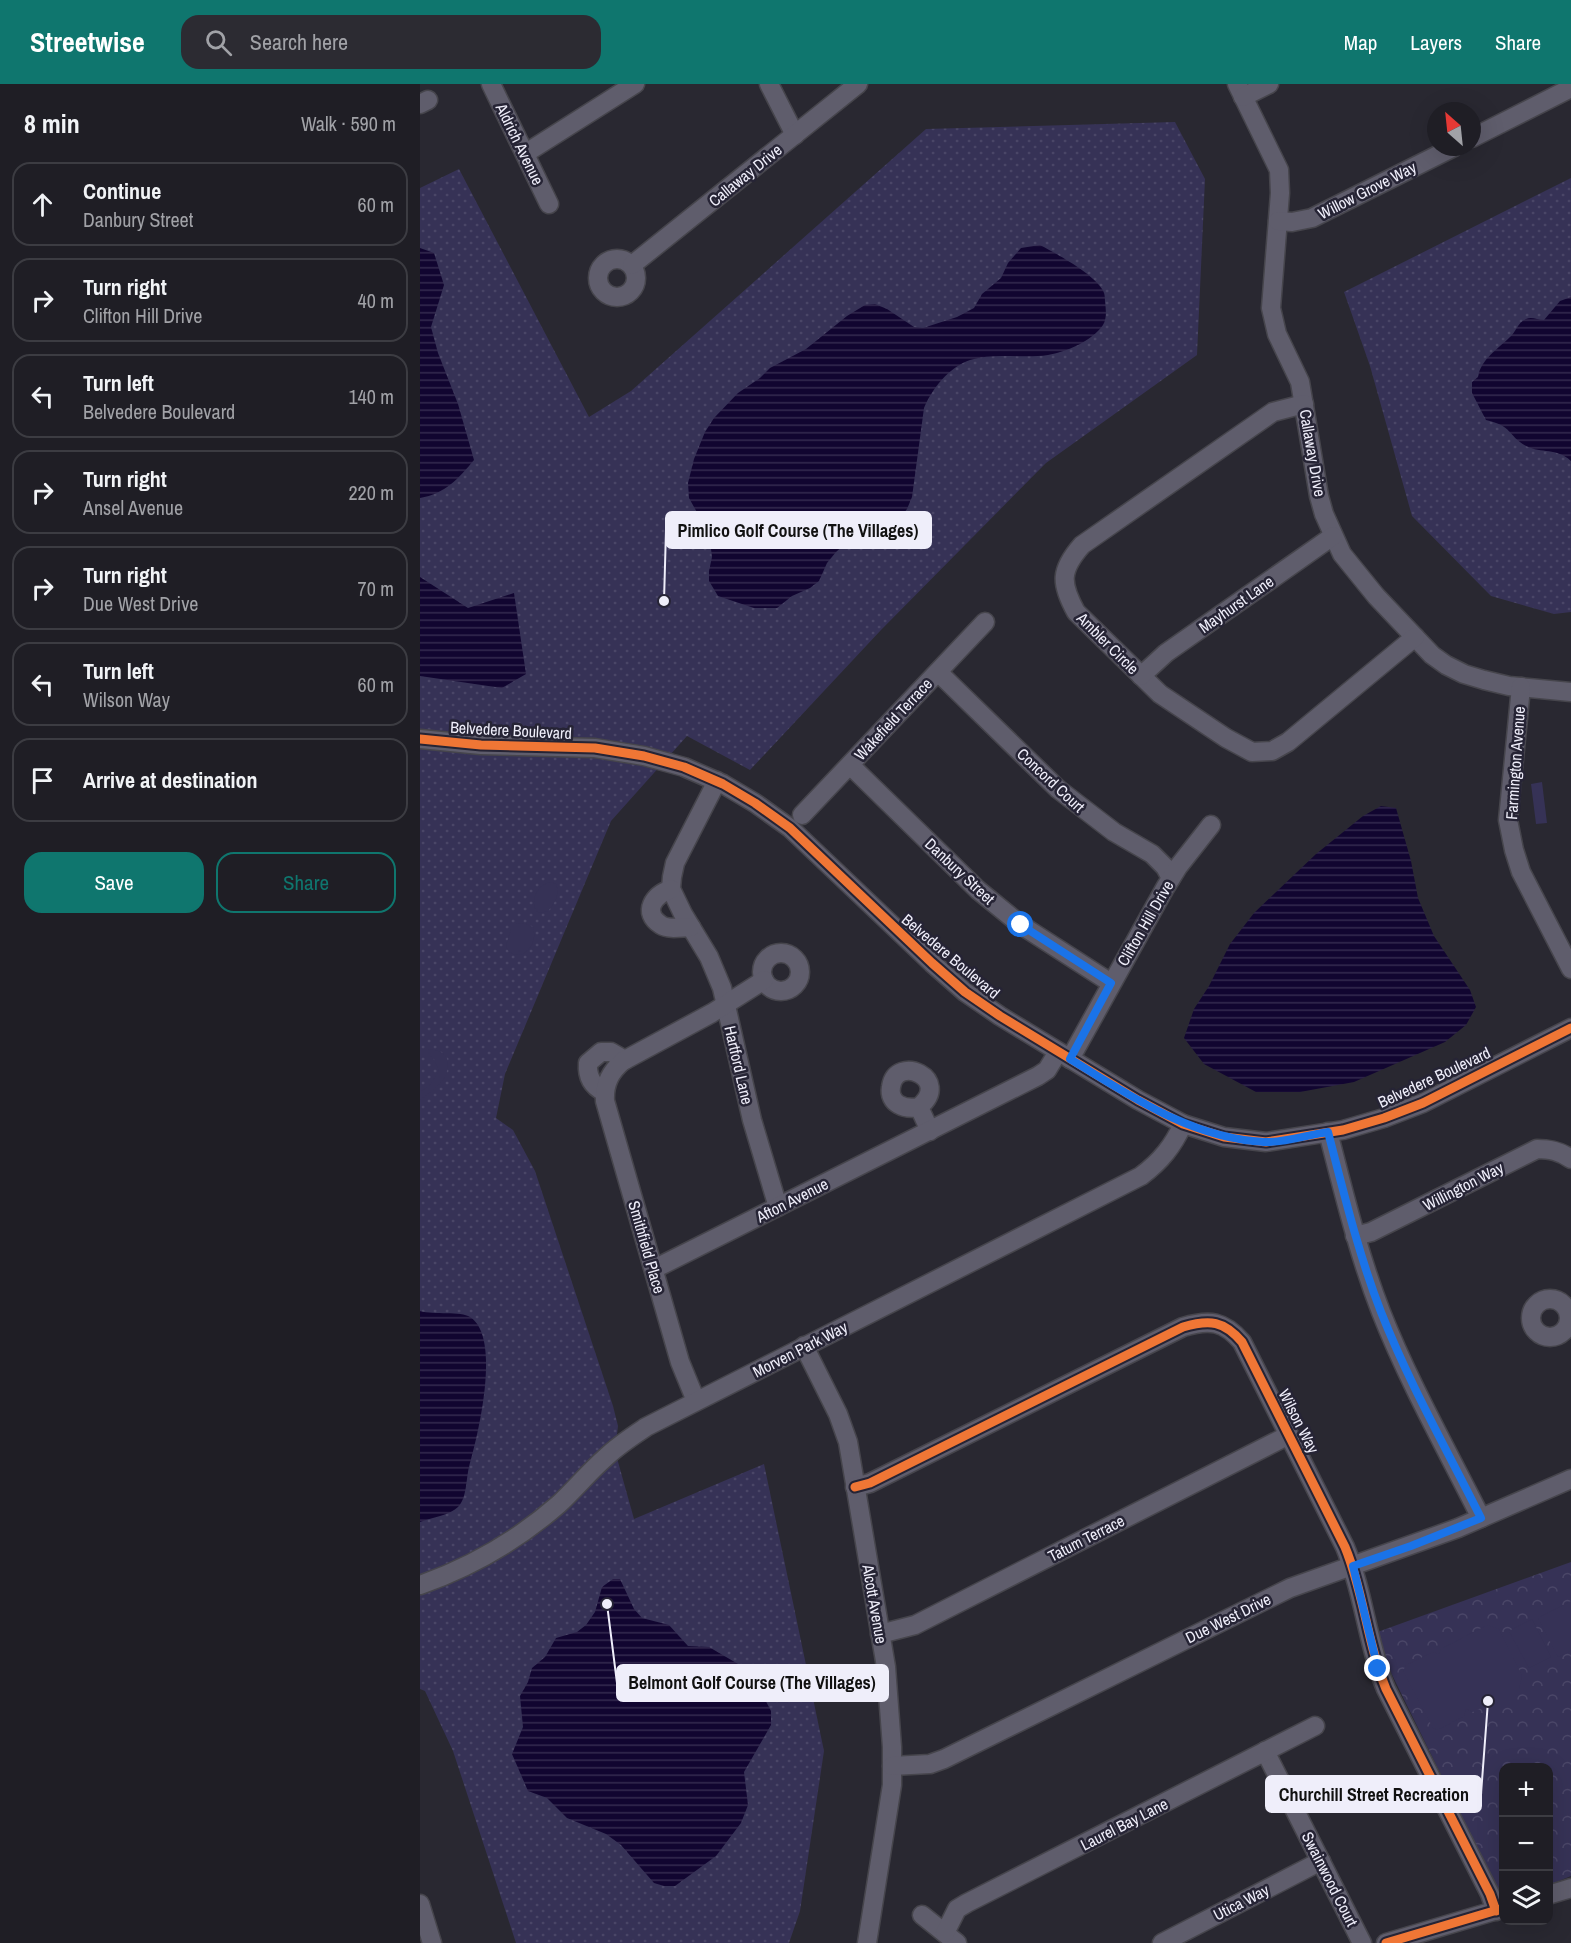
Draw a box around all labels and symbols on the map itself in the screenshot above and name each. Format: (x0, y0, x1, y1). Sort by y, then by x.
street label: Aldrich Avenue (490, 99, 549, 188)
north arrow (1427, 102, 1481, 156)
street label: Callaway Drive (704, 139, 786, 211)
street label: Willow Grove Way (1314, 156, 1420, 224)
street label: Callaway Drive (1295, 408, 1331, 498)
callout: Pimlico Golf Course (The Villages) (666, 512, 931, 548)
text: Pimlico Golf Course (The Villages) (678, 518, 919, 543)
street label: Mayhurst Lane (1194, 570, 1278, 638)
street label: Ambler Circle (1071, 606, 1144, 679)
street label: Wakefield Terrace (849, 673, 937, 765)
street label: Farmington Avenue (1500, 706, 1530, 820)
street label: Belvedere Boulevard (450, 716, 572, 744)
street label: Concord Court (1012, 743, 1090, 817)
street label: Danbury Street (920, 833, 1000, 909)
street label: Clifton Hill Drive (1112, 876, 1178, 970)
street label: Belvedere Boulevard (897, 908, 1005, 1004)
route start (1007, 911, 1033, 937)
street label: Hartford Lane (719, 1023, 759, 1107)
street label: Belvedere Boulevard (1374, 1041, 1494, 1113)
street label: Willington Way (1419, 1156, 1507, 1216)
street label: Afton Avenue (751, 1173, 832, 1228)
street label: Smithfield Place (623, 1198, 671, 1296)
street label: Morven Park Way (749, 1315, 852, 1382)
street label: Wilson Way (1273, 1385, 1325, 1457)
street label: Tatum Terrace (1044, 1509, 1128, 1567)
street label: Alcott Avenue (857, 1562, 893, 1645)
street label: Due West Drive (1182, 1588, 1274, 1648)
route end (1364, 1655, 1390, 1681)
callout: Belmont Golf Course (The Villages) (617, 1665, 888, 1701)
text: Belmont Golf Course (The Villages) (628, 1670, 876, 1695)
callout: Churchill Street Recreation (1266, 1776, 1481, 1812)
text: Churchill Street Recreation (1279, 1782, 1469, 1807)
street label: Laurel Bay Lane (1076, 1793, 1172, 1855)
street label: Swainwood Court (1297, 1828, 1363, 1930)
street label: Utica Way (1209, 1878, 1273, 1925)

